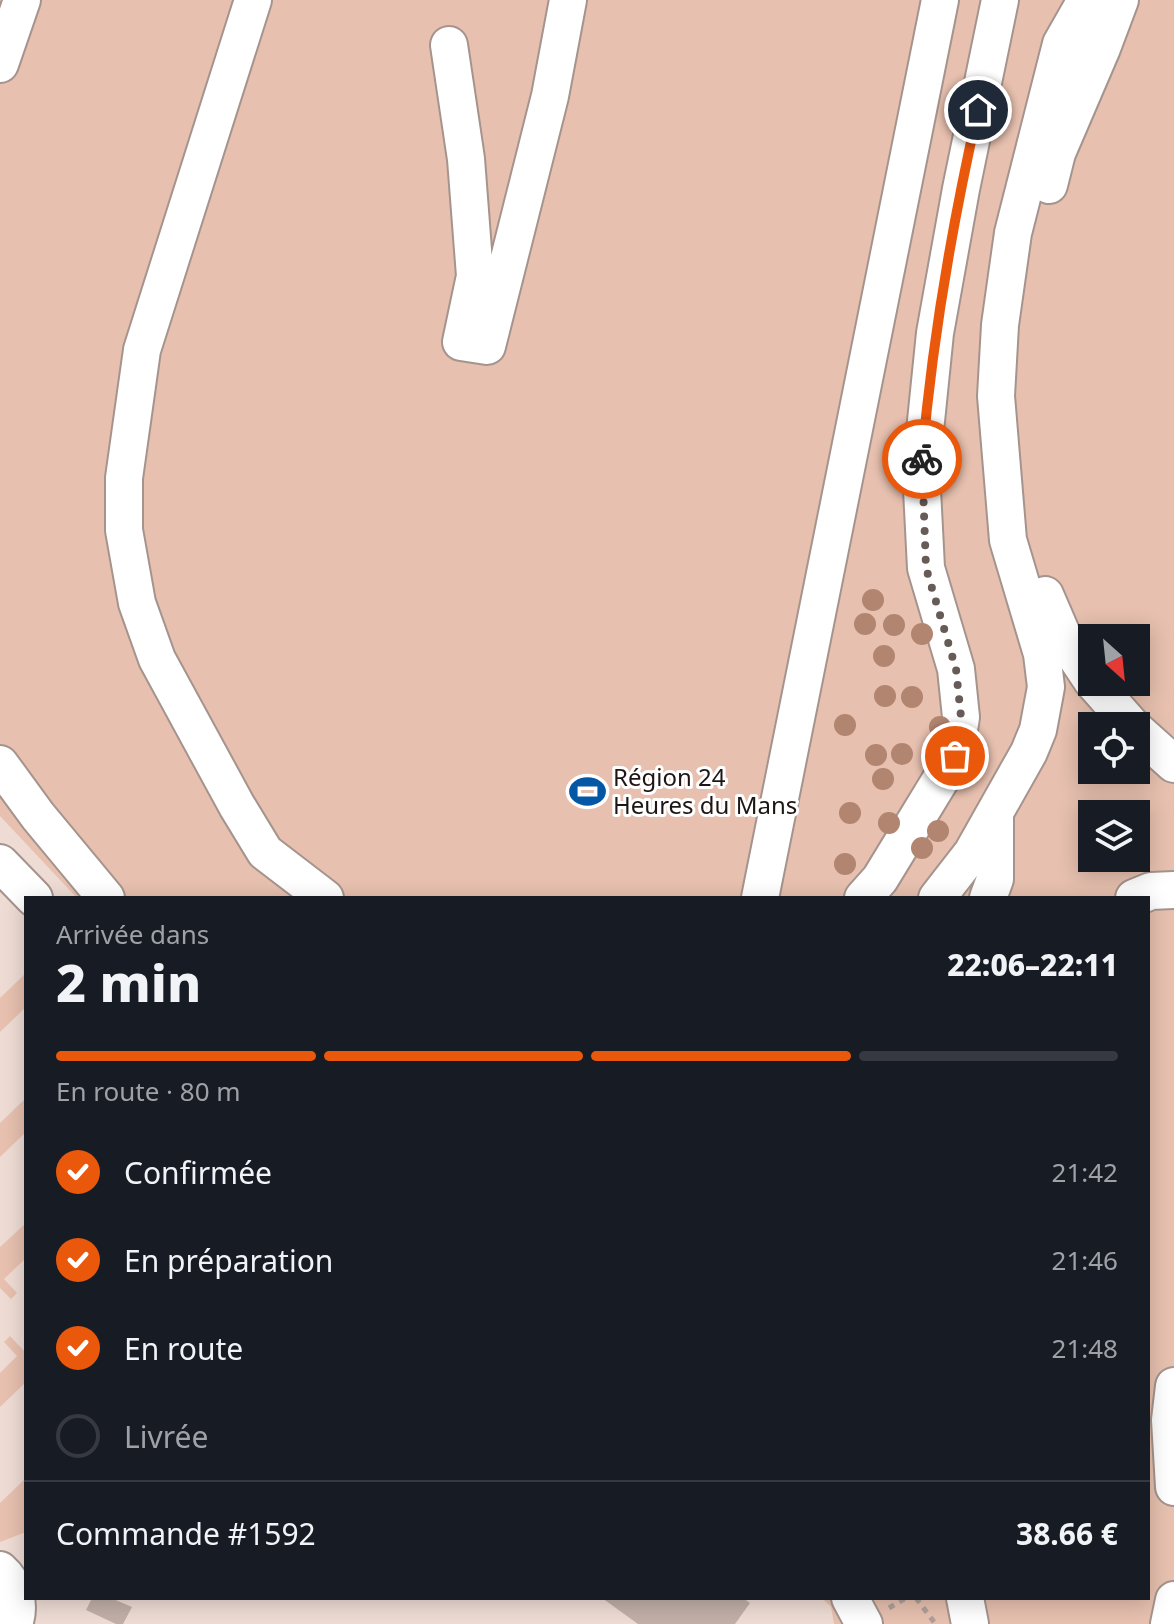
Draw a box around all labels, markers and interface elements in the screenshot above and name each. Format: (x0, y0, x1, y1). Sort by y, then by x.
pin (944, 76, 1012, 144)
icon: home (956, 88, 1000, 132)
courier (882, 419, 962, 499)
icon: bike (900, 437, 944, 481)
north arrow (1078, 624, 1150, 696)
map controls (1078, 624, 1150, 872)
button: locate (1078, 712, 1150, 784)
pin (921, 722, 989, 790)
icon: bag (933, 734, 977, 778)
place label: Région 24 Heures du Mans (613, 760, 797, 821)
sports icon: Région 24 Heures du Mans (568, 773, 606, 811)
button: layers (1078, 800, 1150, 872)
text: Arrivée dans (56, 916, 209, 952)
text: 22:06–22:11 (947, 944, 1118, 985)
text: 2 min (56, 946, 201, 1017)
text: En route · 80 m (56, 1073, 241, 1109)
icon: check (56, 1150, 100, 1194)
text: Confirmée (124, 1152, 272, 1193)
text: 21:42 (1052, 1154, 1118, 1190)
icon: check (56, 1238, 100, 1282)
text: En préparation (124, 1240, 333, 1281)
text: 21:46 (1052, 1242, 1118, 1278)
icon: check (56, 1326, 100, 1370)
text: En route (124, 1328, 243, 1369)
text: 21:48 (1052, 1330, 1118, 1366)
text: Livrée (124, 1416, 208, 1457)
text: Commande #1592 (56, 1513, 316, 1554)
text: 38.66 € (1016, 1513, 1118, 1554)

